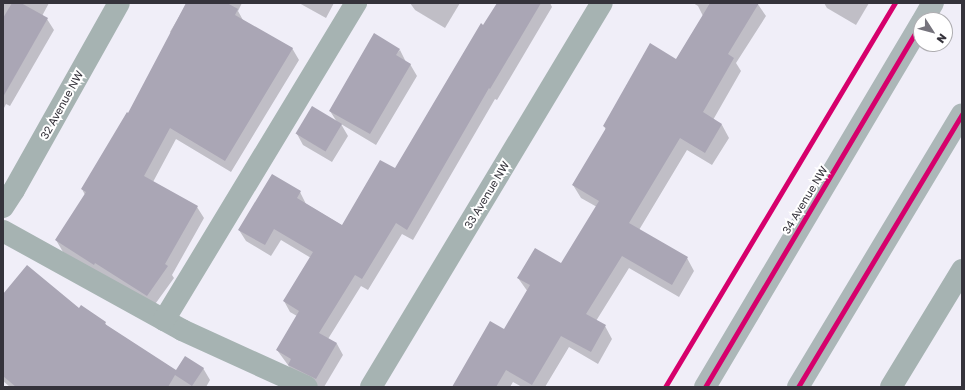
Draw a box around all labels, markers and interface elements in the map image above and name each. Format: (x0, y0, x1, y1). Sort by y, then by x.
north arrow (913, 12, 953, 52)
text: N (935, 32, 950, 46)
street label: 32 Avenue NW (38, 69, 86, 141)
street label: 33 Avenue NW (462, 159, 512, 231)
street label: 34 Avenue NW (780, 164, 830, 236)

